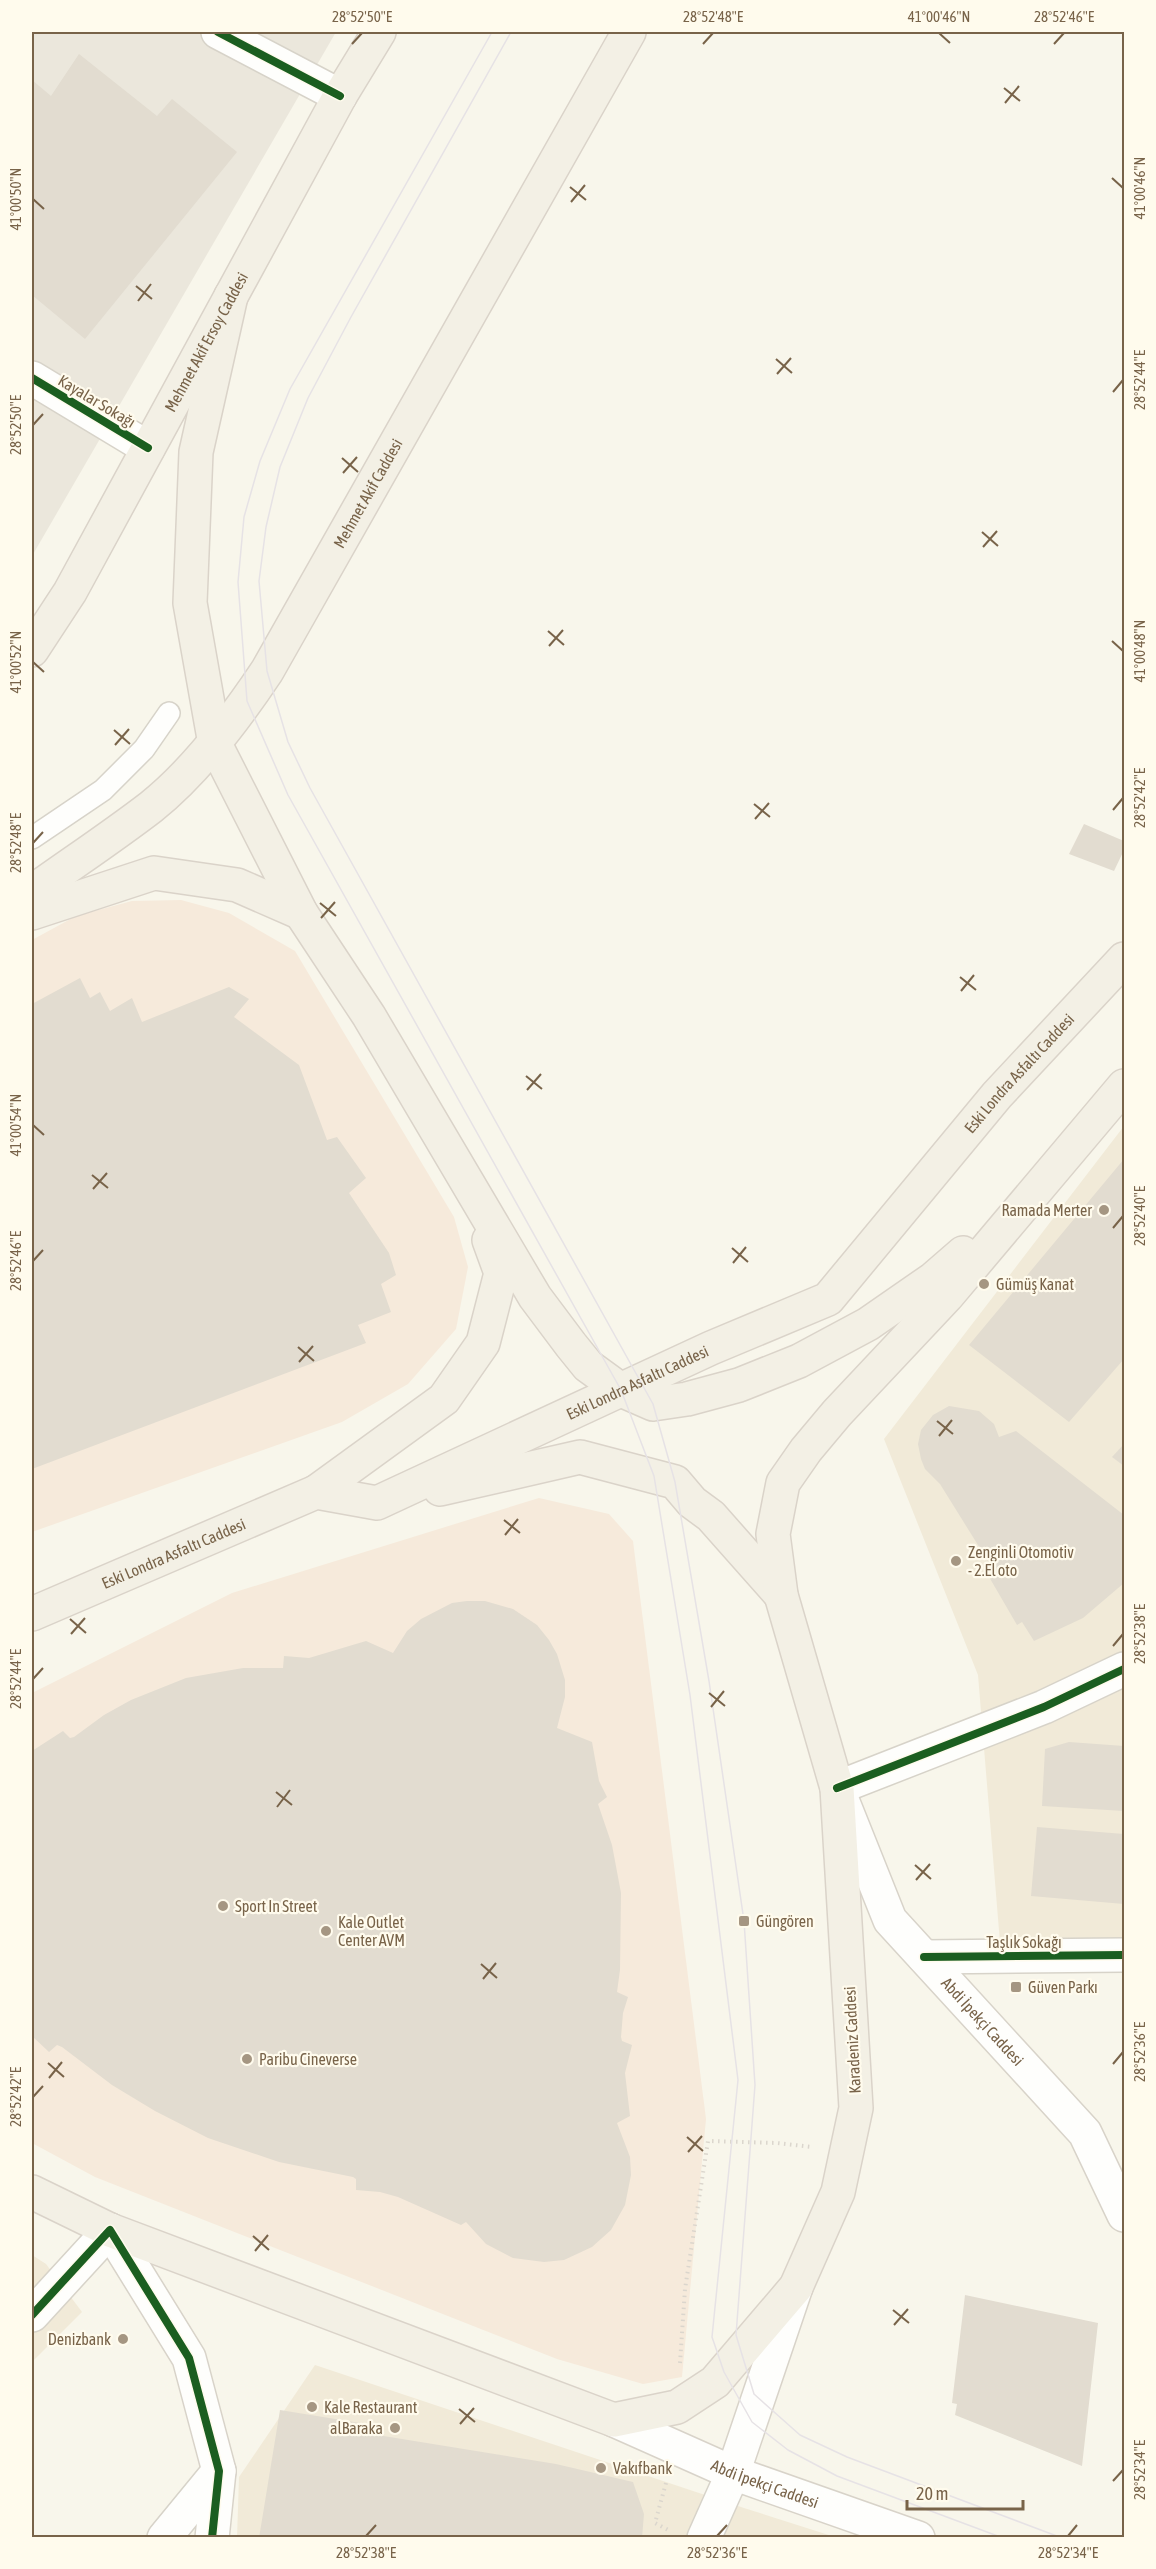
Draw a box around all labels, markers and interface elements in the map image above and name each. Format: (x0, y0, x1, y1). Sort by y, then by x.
text: 28°52'50"E (332, 8, 393, 25)
text: 28°52'48"E (683, 8, 744, 25)
text: 41°00'46"N (908, 8, 970, 25)
text: 28°52'46"E (1034, 8, 1095, 25)
text: 41°00'46"N (1131, 157, 1148, 219)
text: 41°00'50"N (7, 168, 24, 230)
street label: Mehmet Akif Ersoy Caddesi (161, 269, 251, 415)
text: 28°52'44"E (1131, 349, 1148, 410)
street label: Kayalar Sokağı (55, 371, 139, 432)
text: 28°52'50"E (7, 394, 24, 455)
street label: Mehmet Akif Caddesi (330, 435, 406, 551)
text: 41°00'48"N (1131, 620, 1148, 682)
text: 41°00'52"N (7, 631, 24, 693)
text: 28°52'42"E (1131, 767, 1148, 828)
text: 28°52'48"E (7, 812, 24, 873)
street label: Eski Londra Asfaltı Caddesi (960, 1010, 1077, 1136)
text: 41°00'54"N (7, 1094, 24, 1156)
text: 28°52'40"E (1131, 1185, 1148, 1246)
place label: Ramada Merter (1001, 1201, 1092, 1219)
marker: Ramada Merter (1097, 1203, 1111, 1217)
text: 28°52'46"E (7, 1230, 24, 1291)
place label: Gümüş Kanat (996, 1275, 1074, 1294)
marker: Gümüş Kanat (977, 1277, 991, 1291)
street label: Eski Londra Asfaltı Caddesi (563, 1342, 711, 1423)
street label: Eski Londra Asfaltı Caddesi (99, 1514, 248, 1592)
place label: Zenginli Otomotiv - 2.El oto (968, 1543, 1074, 1579)
marker: Zenginli Otomotiv - 2.El oto (949, 1554, 963, 1568)
text: 28°52'38"E (1131, 1603, 1148, 1664)
text: 28°52'44"E (7, 1648, 24, 1709)
place label: Sport In Street (235, 1897, 318, 1916)
marker: Sport In Street (216, 1899, 230, 1913)
place label: Güngören (756, 1912, 814, 1931)
place label: Kale Outlet Center AVM (338, 1913, 405, 1949)
marker: Güngören (737, 1914, 751, 1928)
marker: Kale Outlet Center AVM (319, 1924, 333, 1938)
street label: Taşlık Sokağı (986, 1933, 1062, 1952)
street label: Abdi İpekçi Caddesi (938, 1974, 1028, 2069)
place label: Güven Parkı (1028, 1978, 1098, 1996)
marker: Güven Parkı (1009, 1980, 1023, 1994)
street label: Karadeniz Caddesi (840, 1986, 864, 2094)
text: 28°52'36"E (1131, 2021, 1148, 2082)
place label: Paribu Cineverse (259, 2050, 357, 2068)
marker: Paribu Cineverse (240, 2052, 254, 2066)
text: 28°52'42"E (7, 2066, 24, 2127)
place label: Denizbank (48, 2330, 111, 2348)
marker: Denizbank (116, 2332, 130, 2346)
place label: Kale Restaurant (324, 2398, 418, 2416)
marker: Kale Restaurant (305, 2400, 319, 2414)
place label: alBaraka (330, 2419, 383, 2437)
marker: alBaraka (388, 2421, 402, 2435)
text: 28°52'34"E (1131, 2439, 1148, 2500)
street label: Abdi İpekçi Caddesi (709, 2456, 821, 2511)
place label: Vakıfbank (613, 2459, 672, 2477)
marker: Vakıfbank (594, 2461, 608, 2475)
scale bar (907, 2473, 1022, 2511)
text: 20 m (916, 2483, 948, 2504)
text: 28°52'38"E (336, 2544, 397, 2561)
text: 28°52'36"E (687, 2544, 748, 2561)
text: 28°52'34"E (1038, 2544, 1099, 2561)

